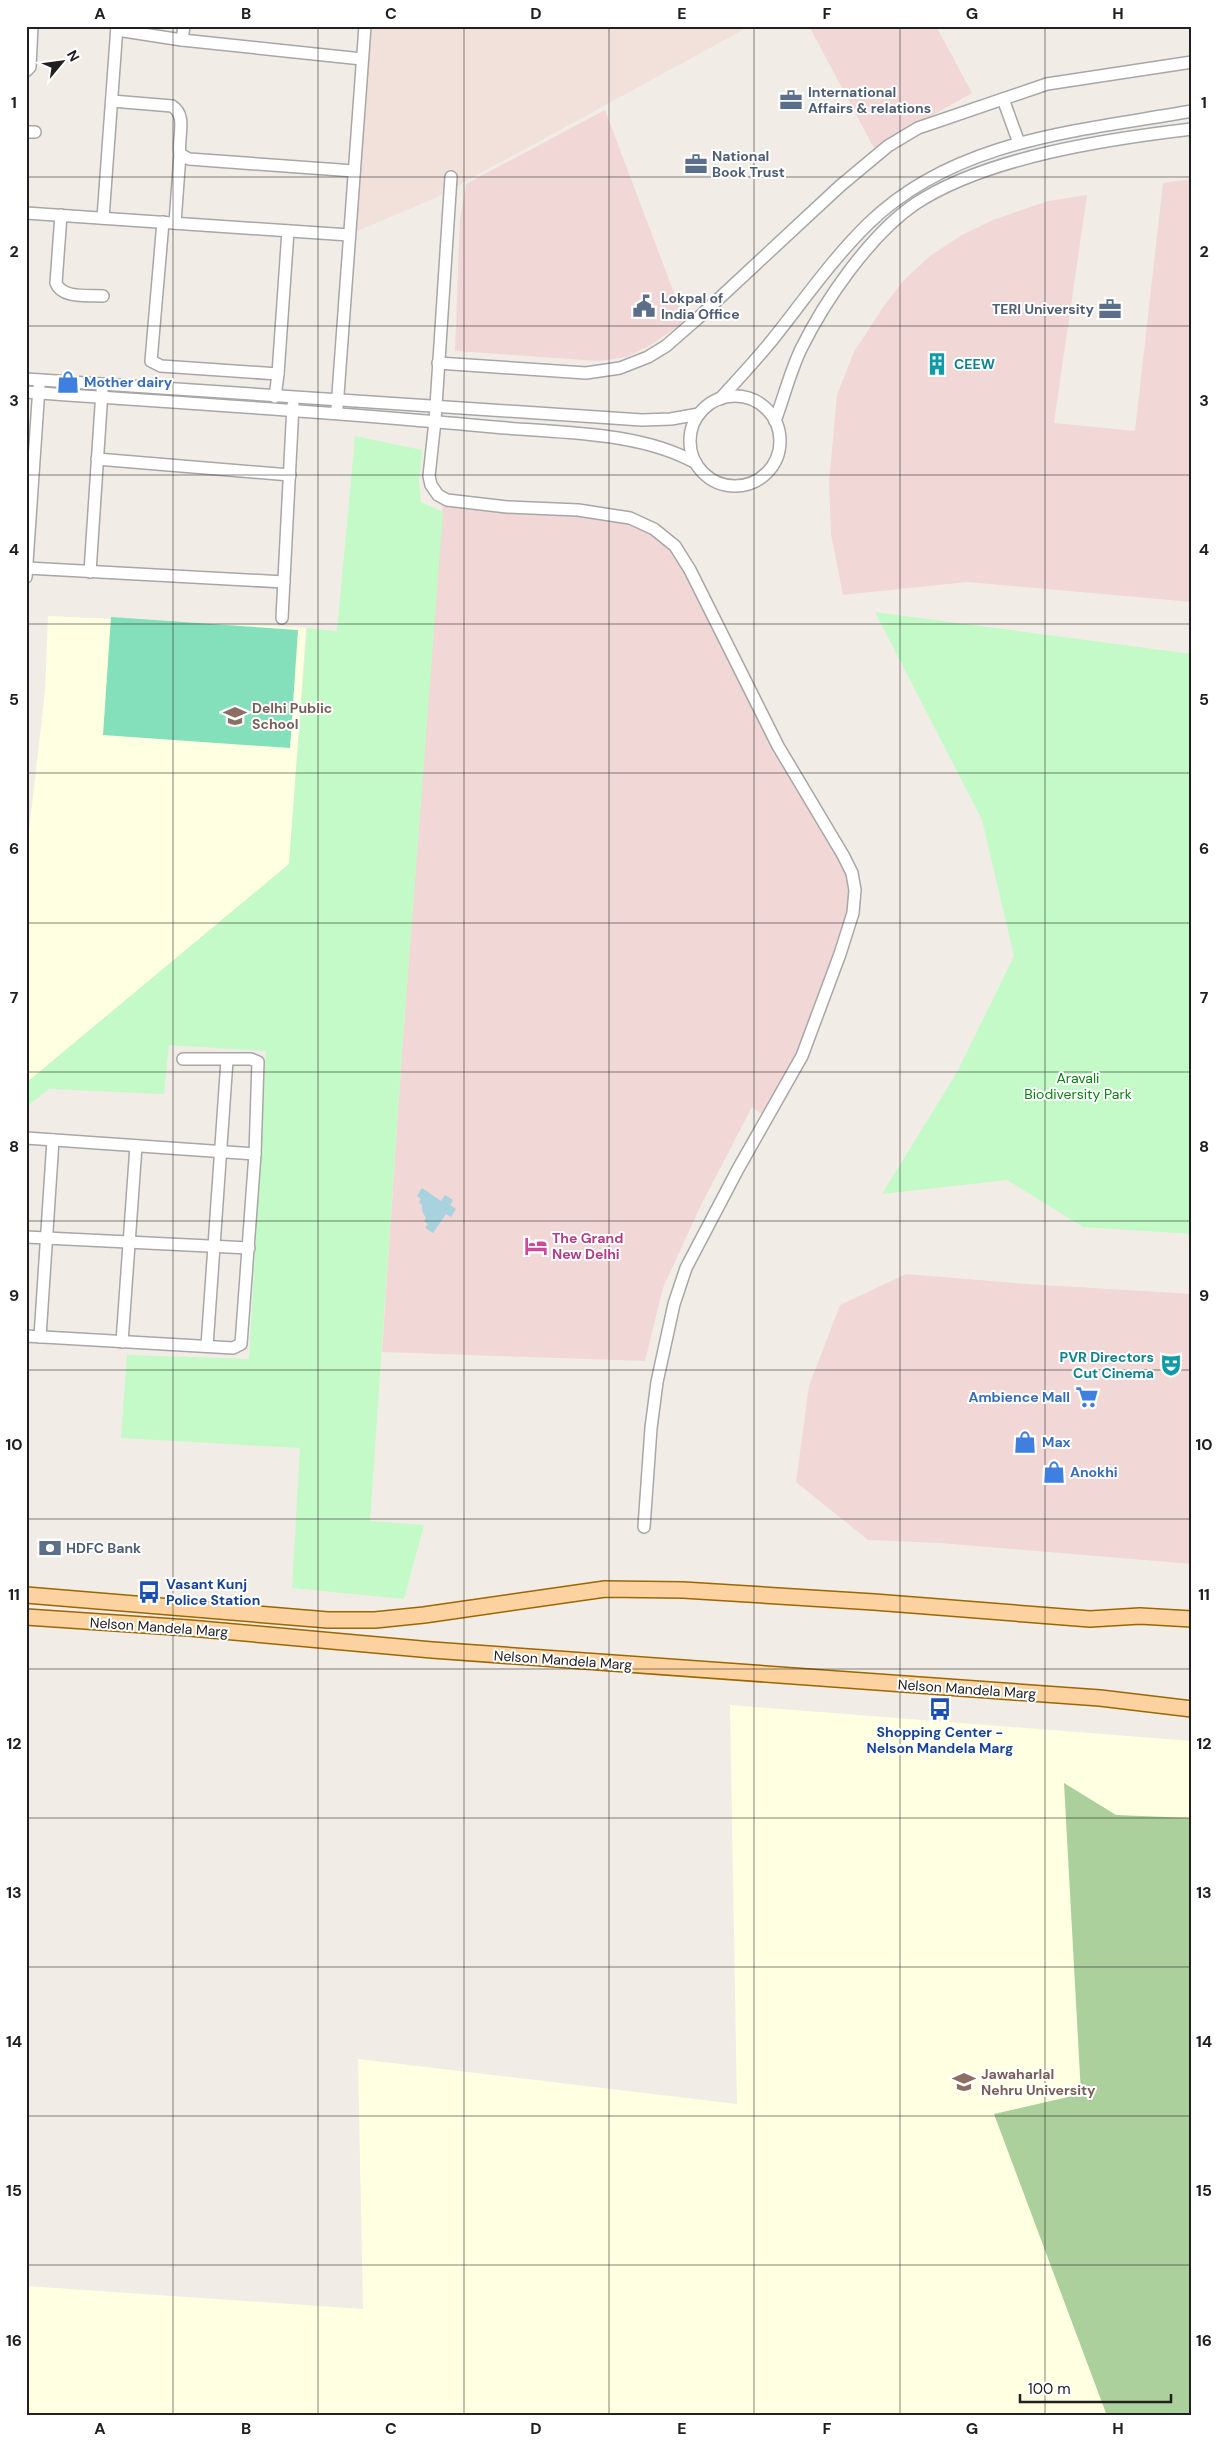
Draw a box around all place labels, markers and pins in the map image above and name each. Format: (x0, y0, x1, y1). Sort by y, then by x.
place label: International Affairs & relations (808, 83, 931, 117)
office icon: International Affairs & relations (778, 87, 804, 113)
place label: National Book Trust (712, 147, 785, 181)
office icon: National Book Trust (683, 151, 709, 177)
place label: Lokpal of India Office (661, 289, 740, 323)
public building icon: Lokpal of India Office (631, 293, 657, 319)
office icon: TERI University (1097, 296, 1123, 322)
place label: TERI University (992, 300, 1095, 318)
building icon: CEEW (924, 351, 950, 377)
place label: CEEW (954, 355, 995, 373)
shop icon: Mother dairy (55, 369, 81, 395)
place label: Mother dairy (84, 373, 173, 391)
place label: Delhi Public School (252, 699, 332, 733)
school or university icon: Delhi Public School (222, 703, 248, 729)
place label: The Grand New Delhi (552, 1229, 623, 1263)
hotel icon: The Grand New Delhi (523, 1233, 549, 1259)
place label: PVR Directors Cut Cinema (1060, 1348, 1154, 1382)
theatre icon: PVR Directors Cut Cinema (1158, 1352, 1184, 1378)
supermarket icon: Ambience Mall (1074, 1384, 1100, 1410)
place label: Ambience Mall (969, 1388, 1070, 1406)
shop icon: Max (1012, 1429, 1038, 1455)
place label: Max (1042, 1433, 1071, 1451)
shop icon: Anokhi (1041, 1459, 1067, 1485)
place label: Anokhi (1070, 1463, 1118, 1481)
bank icon: HDFC Bank (37, 1535, 63, 1561)
place label: HDFC Bank (66, 1539, 141, 1557)
place label: Vasant Kunj Police Station (166, 1575, 260, 1609)
bus stop icon: Vasant Kunj Police Station (136, 1579, 162, 1605)
bus stop icon: Shopping Center - Nelson Mandela Marg (927, 1696, 953, 1722)
place label: Shopping Center - Nelson Mandela Marg (867, 1723, 1013, 1757)
place label: Jawaharlal Nehru University (981, 2065, 1096, 2099)
school or university icon: Jawaharlal Nehru University (951, 2069, 977, 2095)

